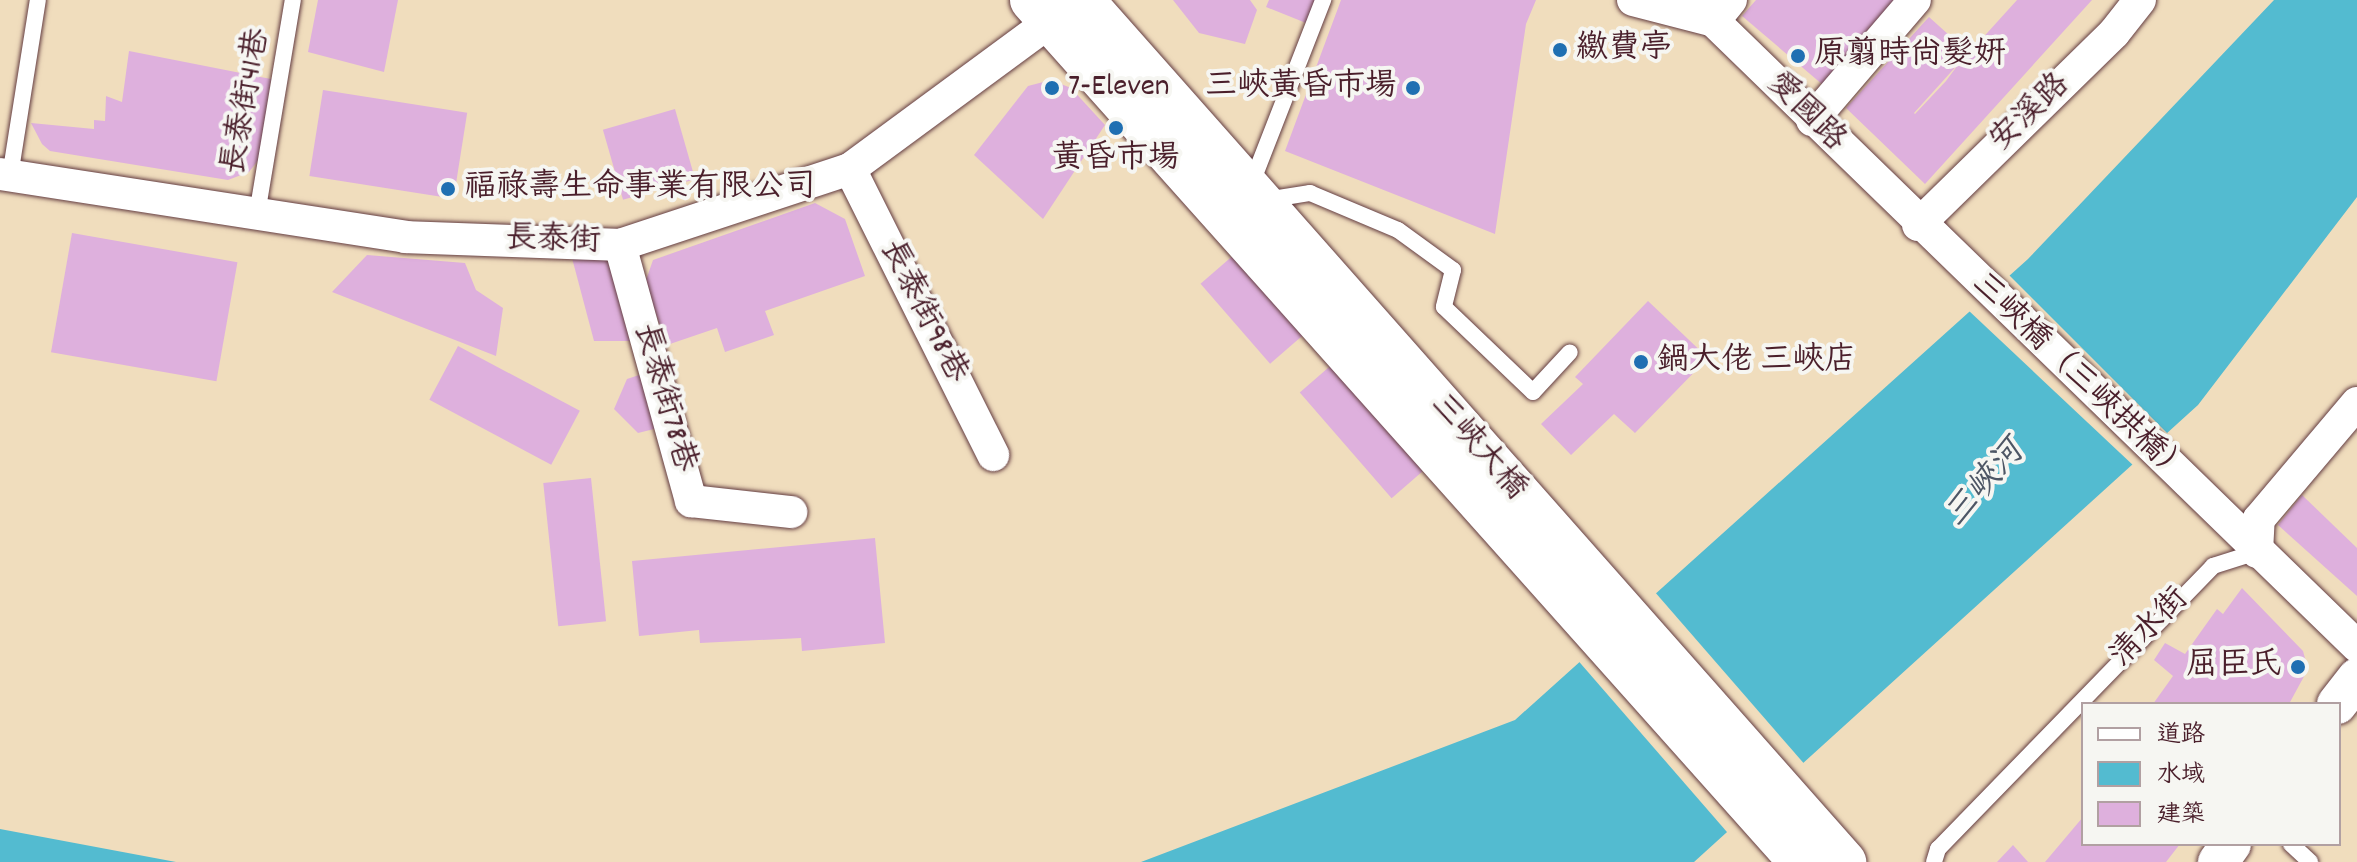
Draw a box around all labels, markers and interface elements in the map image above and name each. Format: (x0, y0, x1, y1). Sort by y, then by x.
street label: 長泰街41巷 (216, 26, 280, 178)
place label: 繳費亭 (1576, 31, 1672, 69)
place label: 原翦時尚髮妍 (1814, 37, 2006, 75)
marker: 繳費亭 (1551, 41, 1569, 59)
marker: 原翦時尚髮妍 (1789, 47, 1807, 65)
street label: 愛國路 (1757, 65, 1853, 161)
street label: 安溪路 (1983, 67, 2079, 161)
place label: 7-Eleven (1068, 69, 1170, 107)
place label: 三峽黃昏市場 (1205, 69, 1397, 107)
marker: 7-Eleven (1043, 79, 1061, 97)
marker: 三峽黃昏市場 (1404, 79, 1422, 97)
marker: 黃昏市場 (1107, 119, 1125, 137)
place label: 黃昏市場 (1052, 141, 1180, 179)
place label: 福祿壽生命事業有限公司 (464, 170, 816, 208)
marker: 福祿壽生命事業有限公司 (439, 180, 457, 198)
street label: 長泰街 (504, 221, 602, 263)
street label: 長泰街98巷 (870, 234, 974, 390)
street label: 三峽橋（三峽拱橋） (1962, 266, 2196, 494)
street label: 長泰街78巷 (623, 319, 703, 477)
place label: 鍋大佬 三峽店 (1657, 343, 1856, 381)
marker: 鍋大佬 三峽店 (1632, 353, 1650, 371)
street label: 三峽大橋 (1421, 387, 1533, 509)
water label: 三峽河 (1937, 433, 2035, 537)
street label: 清水街 (2104, 581, 2198, 677)
place label: 屈臣氏 (2186, 648, 2282, 686)
marker: 屈臣氏 (2289, 658, 2307, 676)
legend (2081, 702, 2341, 846)
text: 道路 (2157, 719, 2205, 753)
text: 水域 (2157, 759, 2205, 793)
text: 建築 (2157, 799, 2205, 833)

